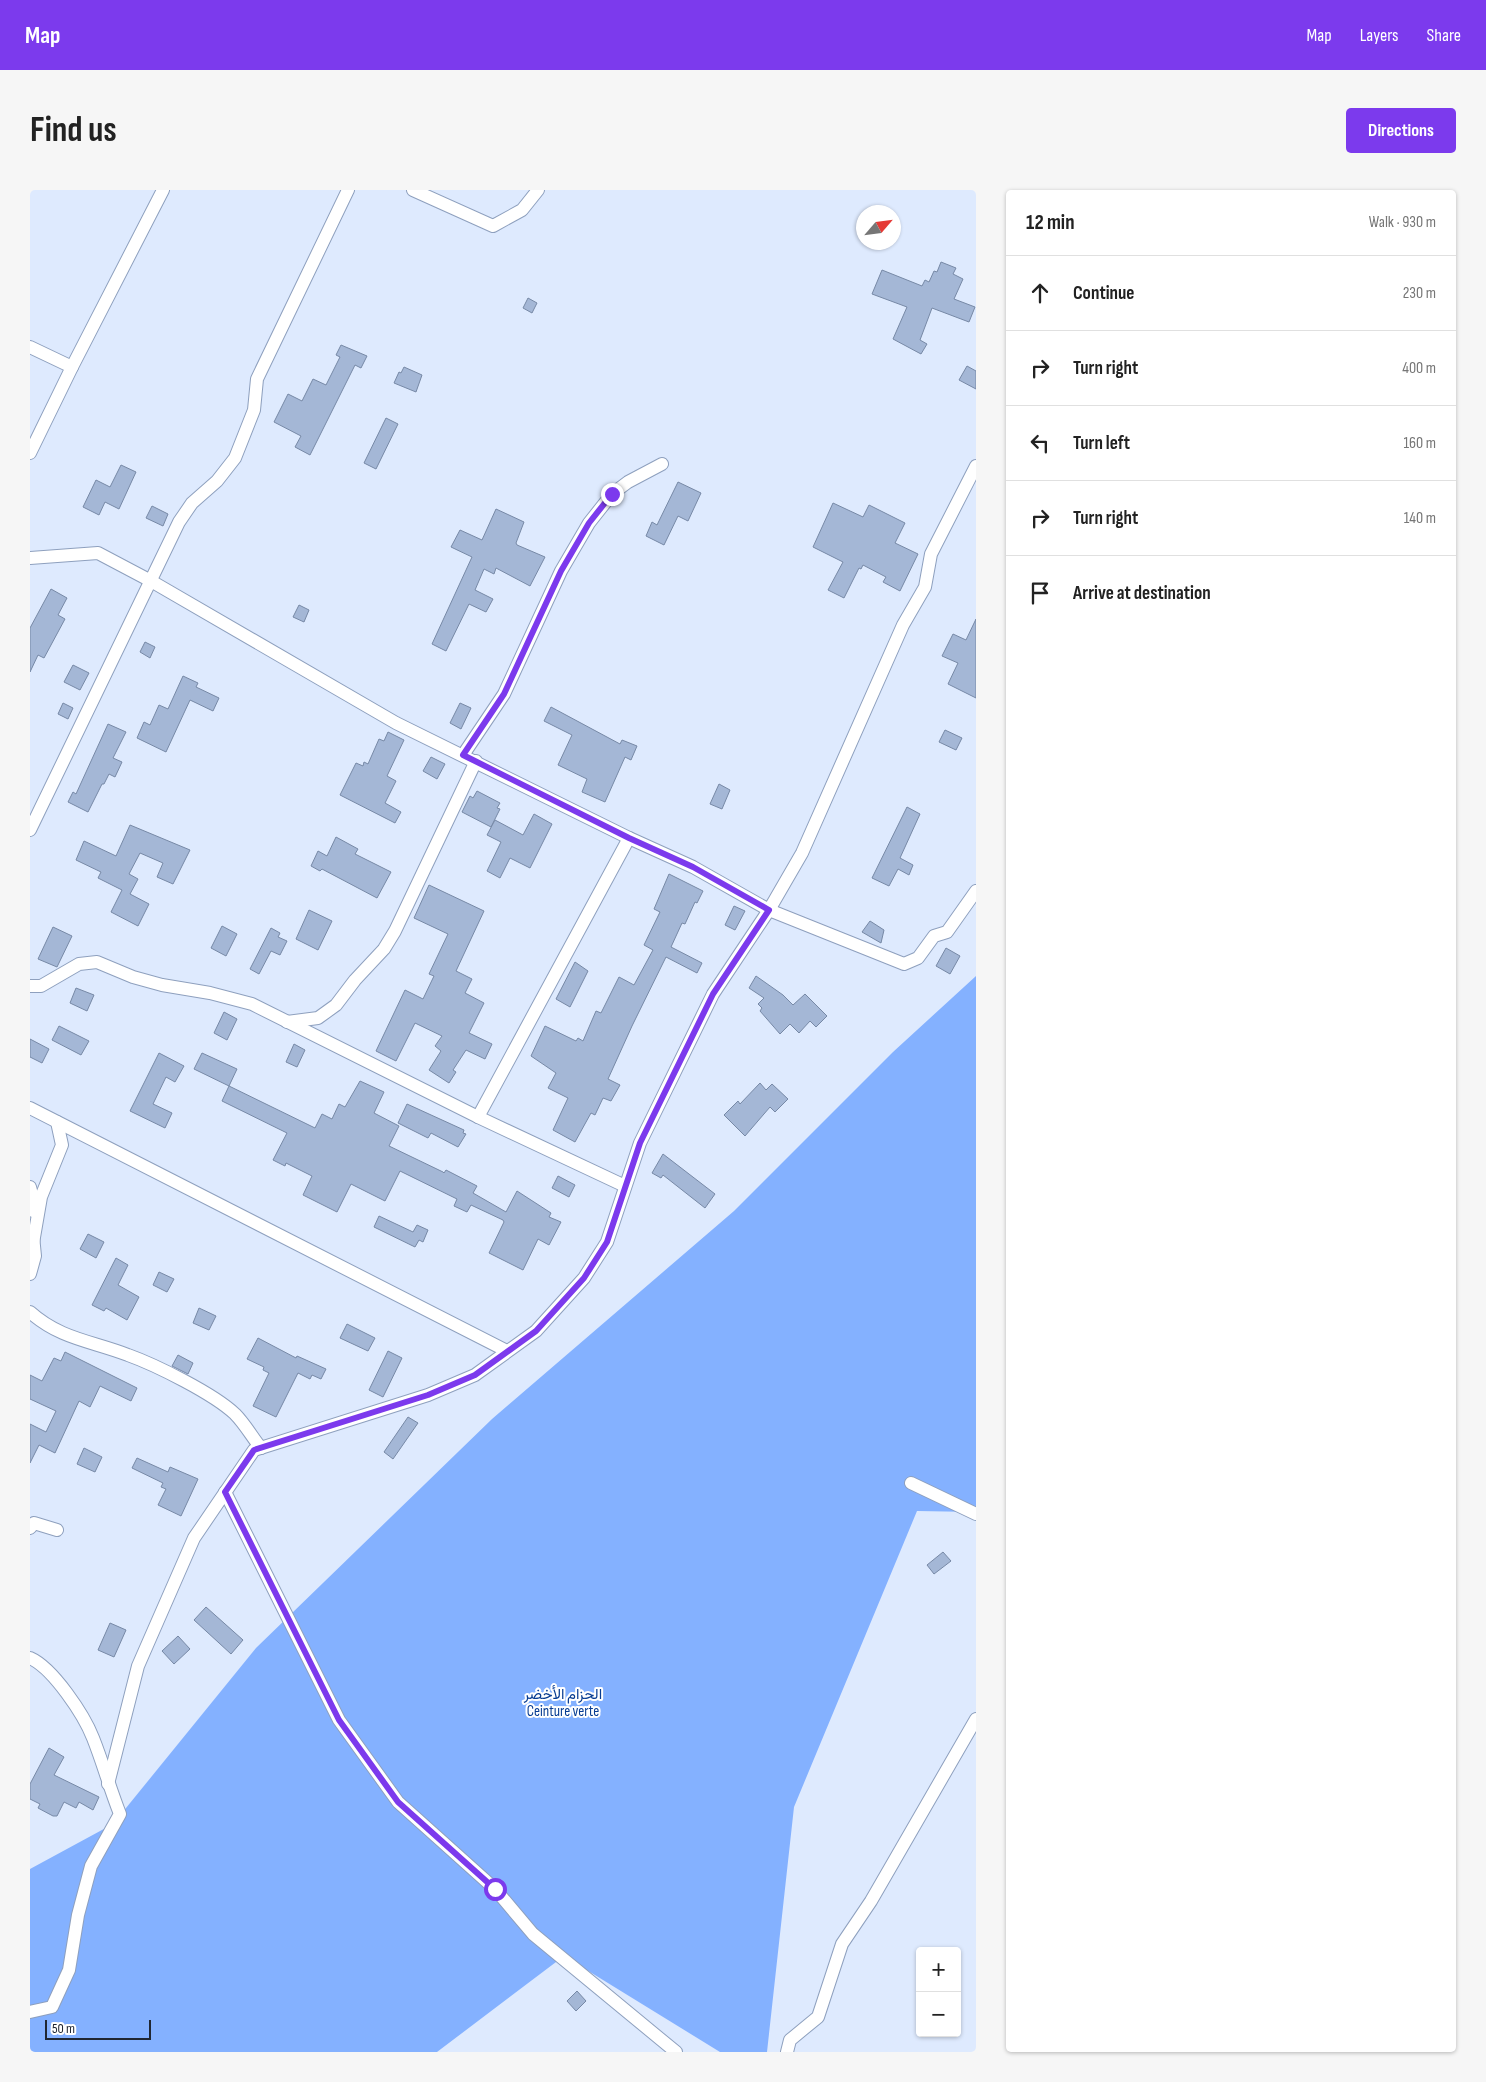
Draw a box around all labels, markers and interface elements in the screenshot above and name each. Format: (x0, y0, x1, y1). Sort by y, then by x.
text: Map (25, 21, 60, 50)
text: Map (1307, 25, 1332, 46)
text: Layers (1360, 25, 1399, 46)
text: Share (1427, 25, 1461, 46)
button: Directions (1346, 108, 1456, 153)
text: Find us (30, 109, 117, 152)
north arrow (856, 205, 901, 250)
text: 12 min (1026, 210, 1074, 235)
text: Walk · 930 m (1369, 213, 1436, 232)
icon: ahead (1026, 279, 1054, 307)
text: Continue (1073, 282, 1134, 305)
text: 230 m (1403, 284, 1436, 303)
icon: right (1026, 354, 1054, 382)
text: Turn right (1073, 357, 1138, 380)
text: 400 m (1402, 359, 1436, 378)
icon: left (1026, 429, 1054, 457)
text: Turn left (1073, 432, 1130, 455)
text: 160 m (1403, 434, 1436, 453)
route end (601, 483, 624, 506)
icon: right (1026, 504, 1054, 532)
text: Turn right (1073, 507, 1138, 530)
text: 140 m (1404, 509, 1436, 528)
icon: arrive (1026, 579, 1054, 607)
text: Arrive at destination (1073, 582, 1211, 605)
park label: الحزام الأخضر Ceinture verte (523, 1685, 602, 1721)
route start (484, 1878, 507, 1901)
map controls (916, 1947, 961, 2037)
button: + (916, 1947, 961, 1992)
button: − (916, 1992, 961, 2037)
scale bar (45, 2017, 151, 2040)
text: 50 m (52, 2020, 75, 2037)

